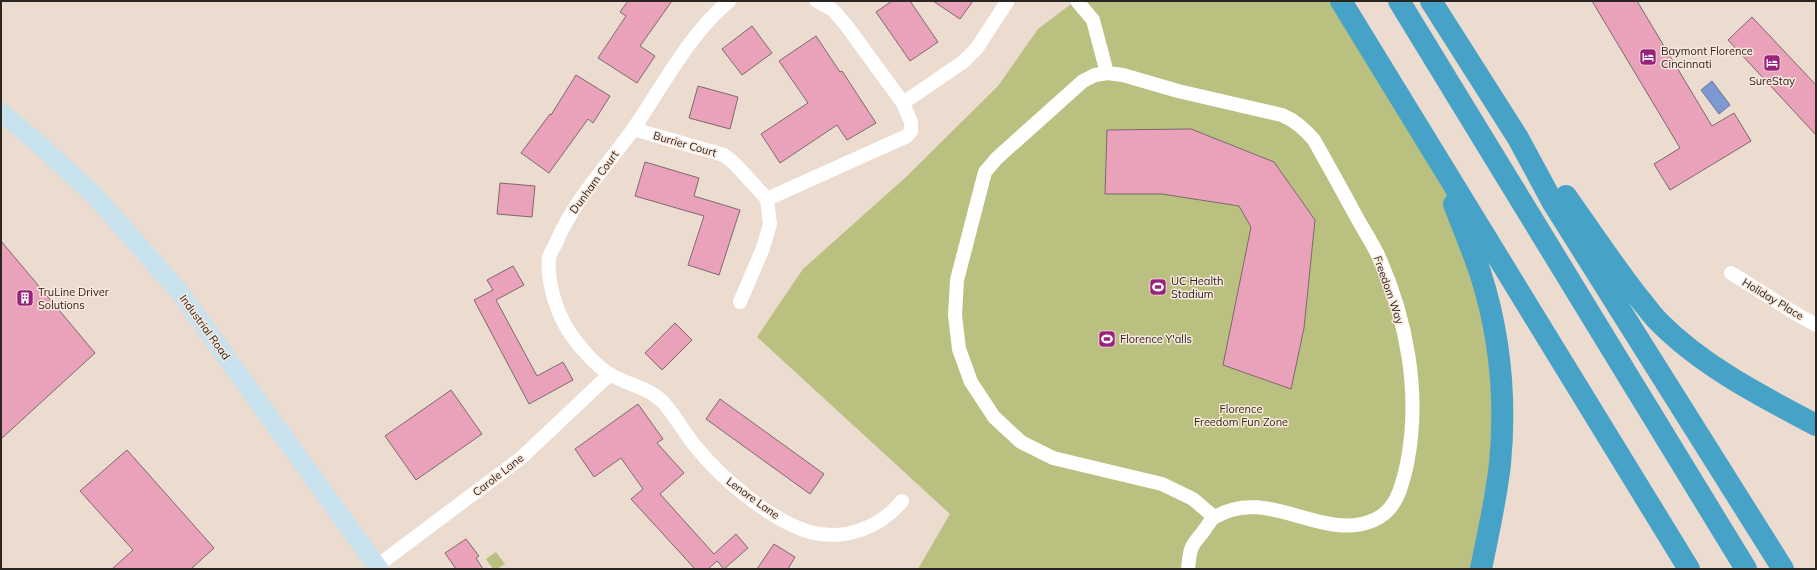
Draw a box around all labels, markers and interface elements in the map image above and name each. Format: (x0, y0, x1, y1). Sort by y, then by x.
place label: Baymont Florence Cincinnati (1661, 44, 1753, 71)
hotel icon: Baymont Florence Cincinnati (1638, 47, 1658, 67)
hotel icon: SureStay (1762, 53, 1782, 73)
place label: SureStay (1749, 74, 1795, 88)
street label: Burrier Court (652, 128, 718, 160)
street label: Dunham Court (566, 148, 622, 216)
street label: Freedom Way (1371, 254, 1407, 326)
place label: UC Health Stadium (1171, 274, 1223, 301)
street label: Holiday Place (1740, 275, 1806, 323)
sports icon: UC Health Stadium (1148, 277, 1168, 297)
place label: TruLine Driver Solutions (38, 285, 109, 312)
building icon: TruLine Driver Solutions (15, 288, 35, 308)
street label: Industrial Road (177, 292, 233, 362)
sports icon: Florence Y'alls (1097, 329, 1117, 349)
place label: Florence Y'alls (1120, 332, 1192, 346)
park label: Florence Freedom Fun Zone (1194, 402, 1288, 429)
street label: Carole Lane (470, 451, 526, 499)
street label: Lenore Lane (724, 474, 782, 522)

